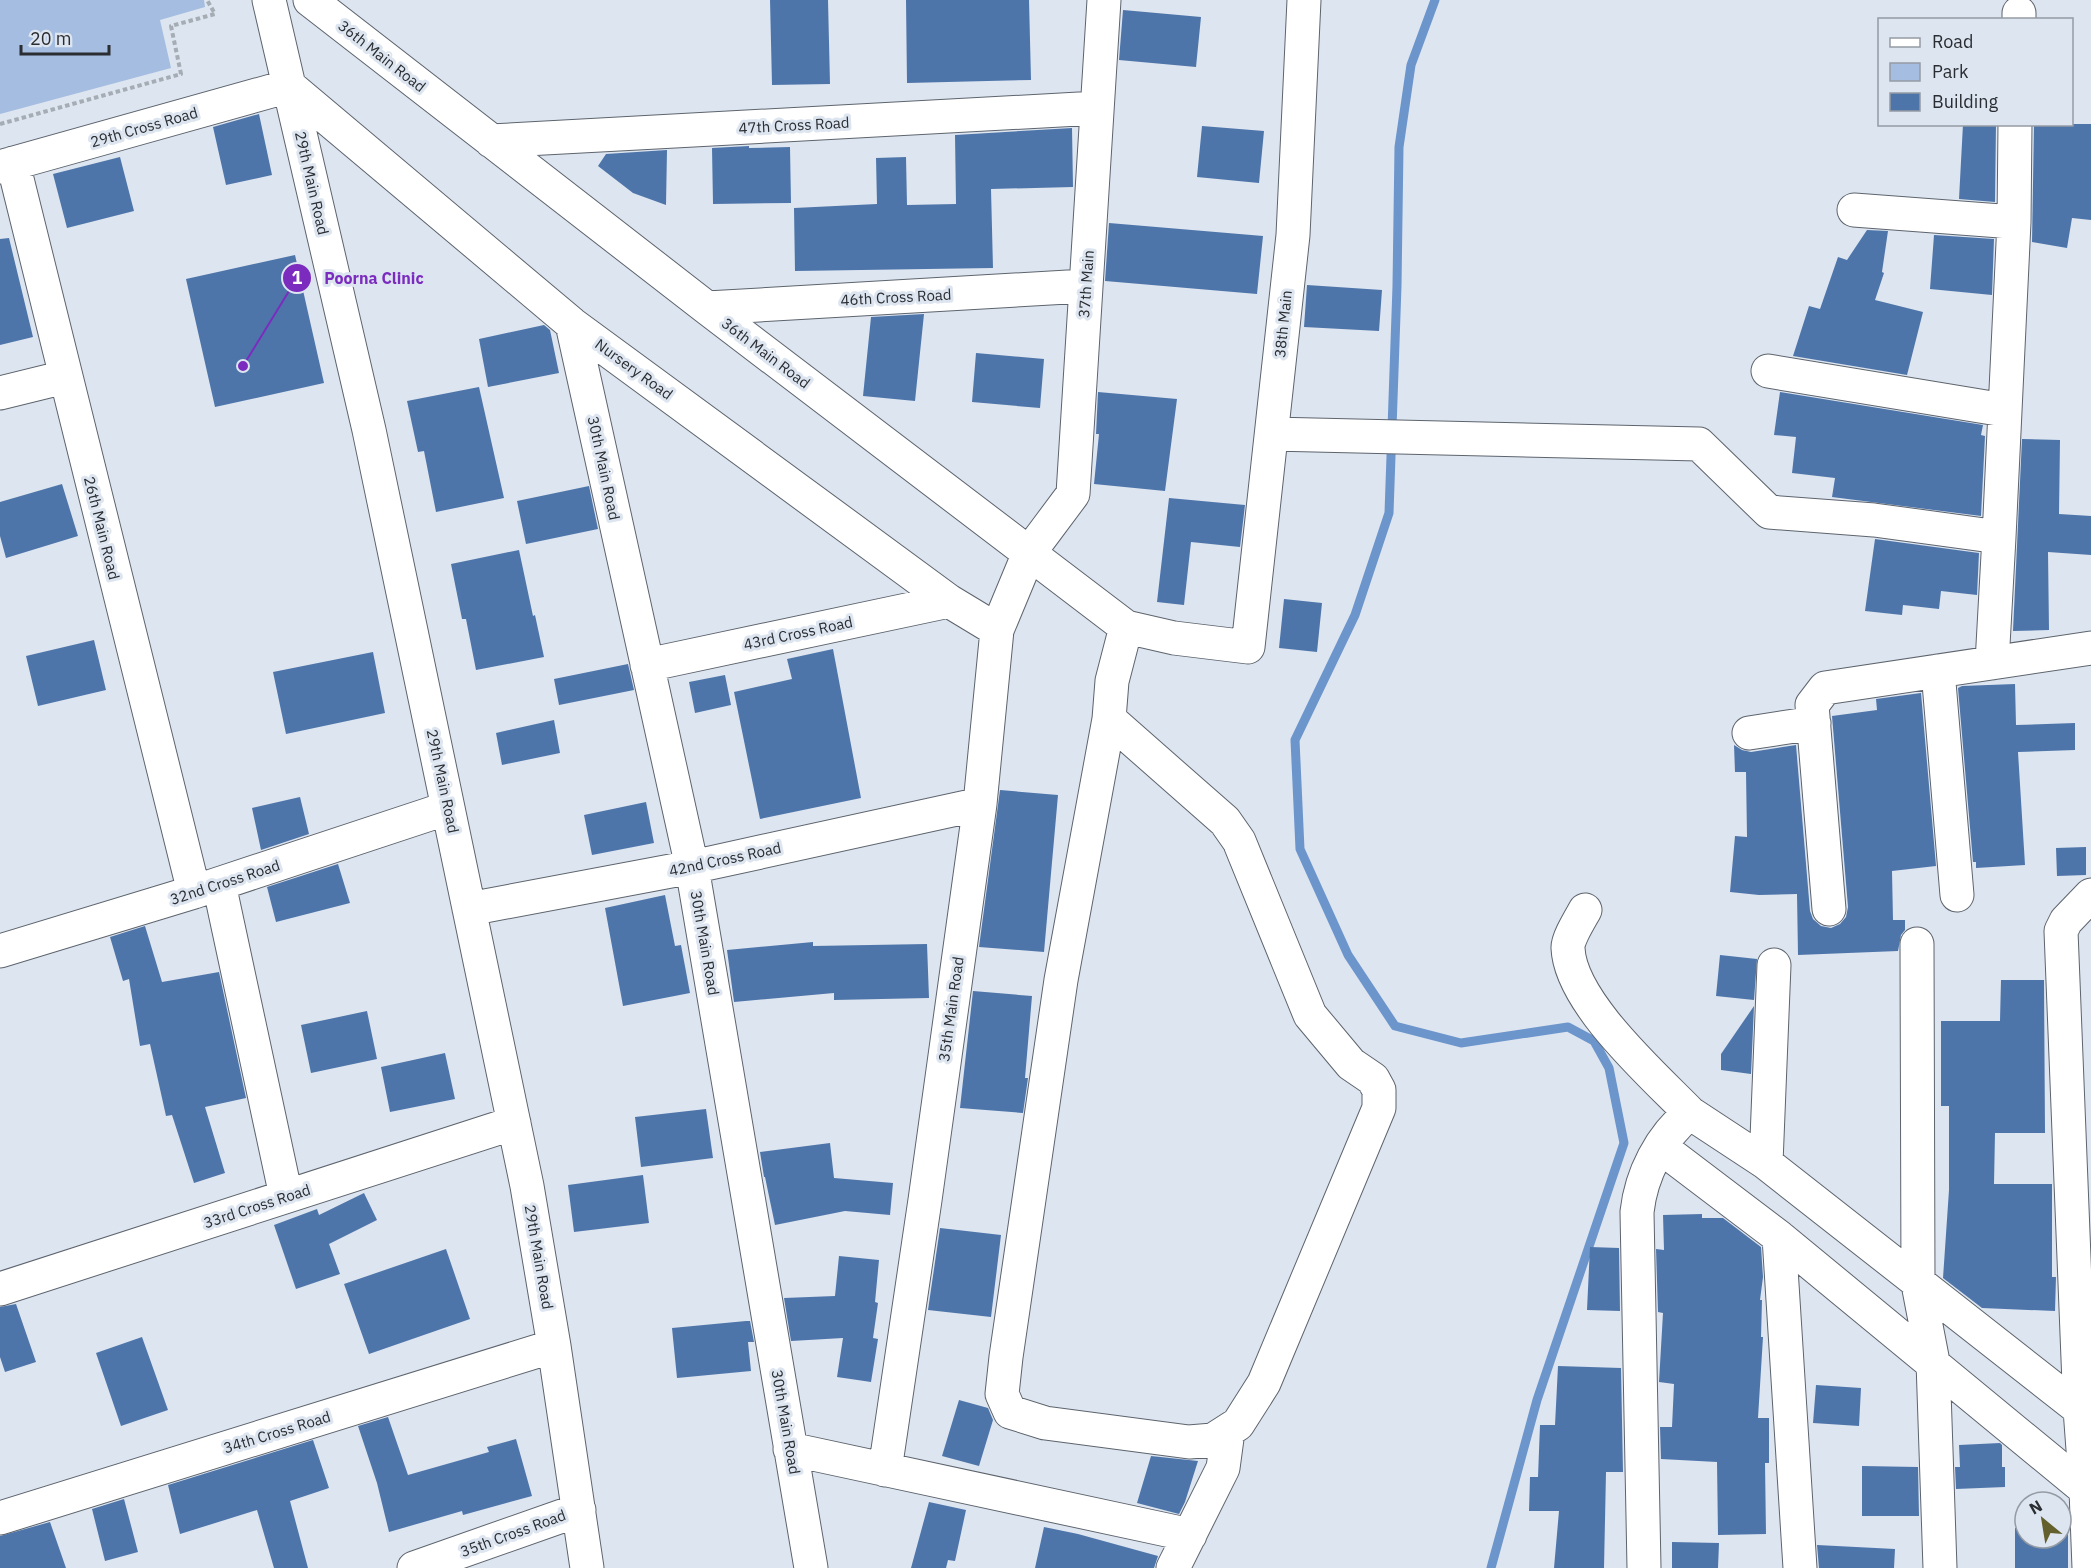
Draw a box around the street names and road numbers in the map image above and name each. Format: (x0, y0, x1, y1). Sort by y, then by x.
street label: 36th Main Road (334, 16, 430, 96)
street label: 29th Cross Road (88, 103, 200, 151)
street label: 47th Cross Road (738, 113, 850, 137)
street label: 29th Main Road (291, 129, 333, 237)
street label: 37th Main (1074, 250, 1098, 318)
street label: 46th Cross Road (840, 285, 952, 309)
street label: 38th Main (1270, 289, 1296, 359)
street label: 36th Main Road (718, 314, 814, 392)
street label: Nursery Road (591, 334, 677, 404)
street label: 30th Main Road (584, 414, 624, 522)
street label: 26th Main Road (80, 474, 124, 582)
street label: 43rd Cross Road (742, 612, 854, 654)
street label: 29th Main Road (423, 727, 463, 835)
street label: 42nd Cross Road (667, 838, 783, 880)
street label: 32nd Cross Road (168, 855, 282, 909)
street label: 30th Main Road (686, 889, 724, 997)
street label: 35th Main Road (934, 955, 968, 1063)
street label: 33rd Cross Road (201, 1180, 313, 1232)
street label: 29th Main Road (520, 1203, 558, 1311)
street label: 30th Main Road (767, 1368, 805, 1476)
street label: 34th Cross Road (221, 1407, 333, 1457)
street label: 35th Cross Road (458, 1505, 568, 1561)

